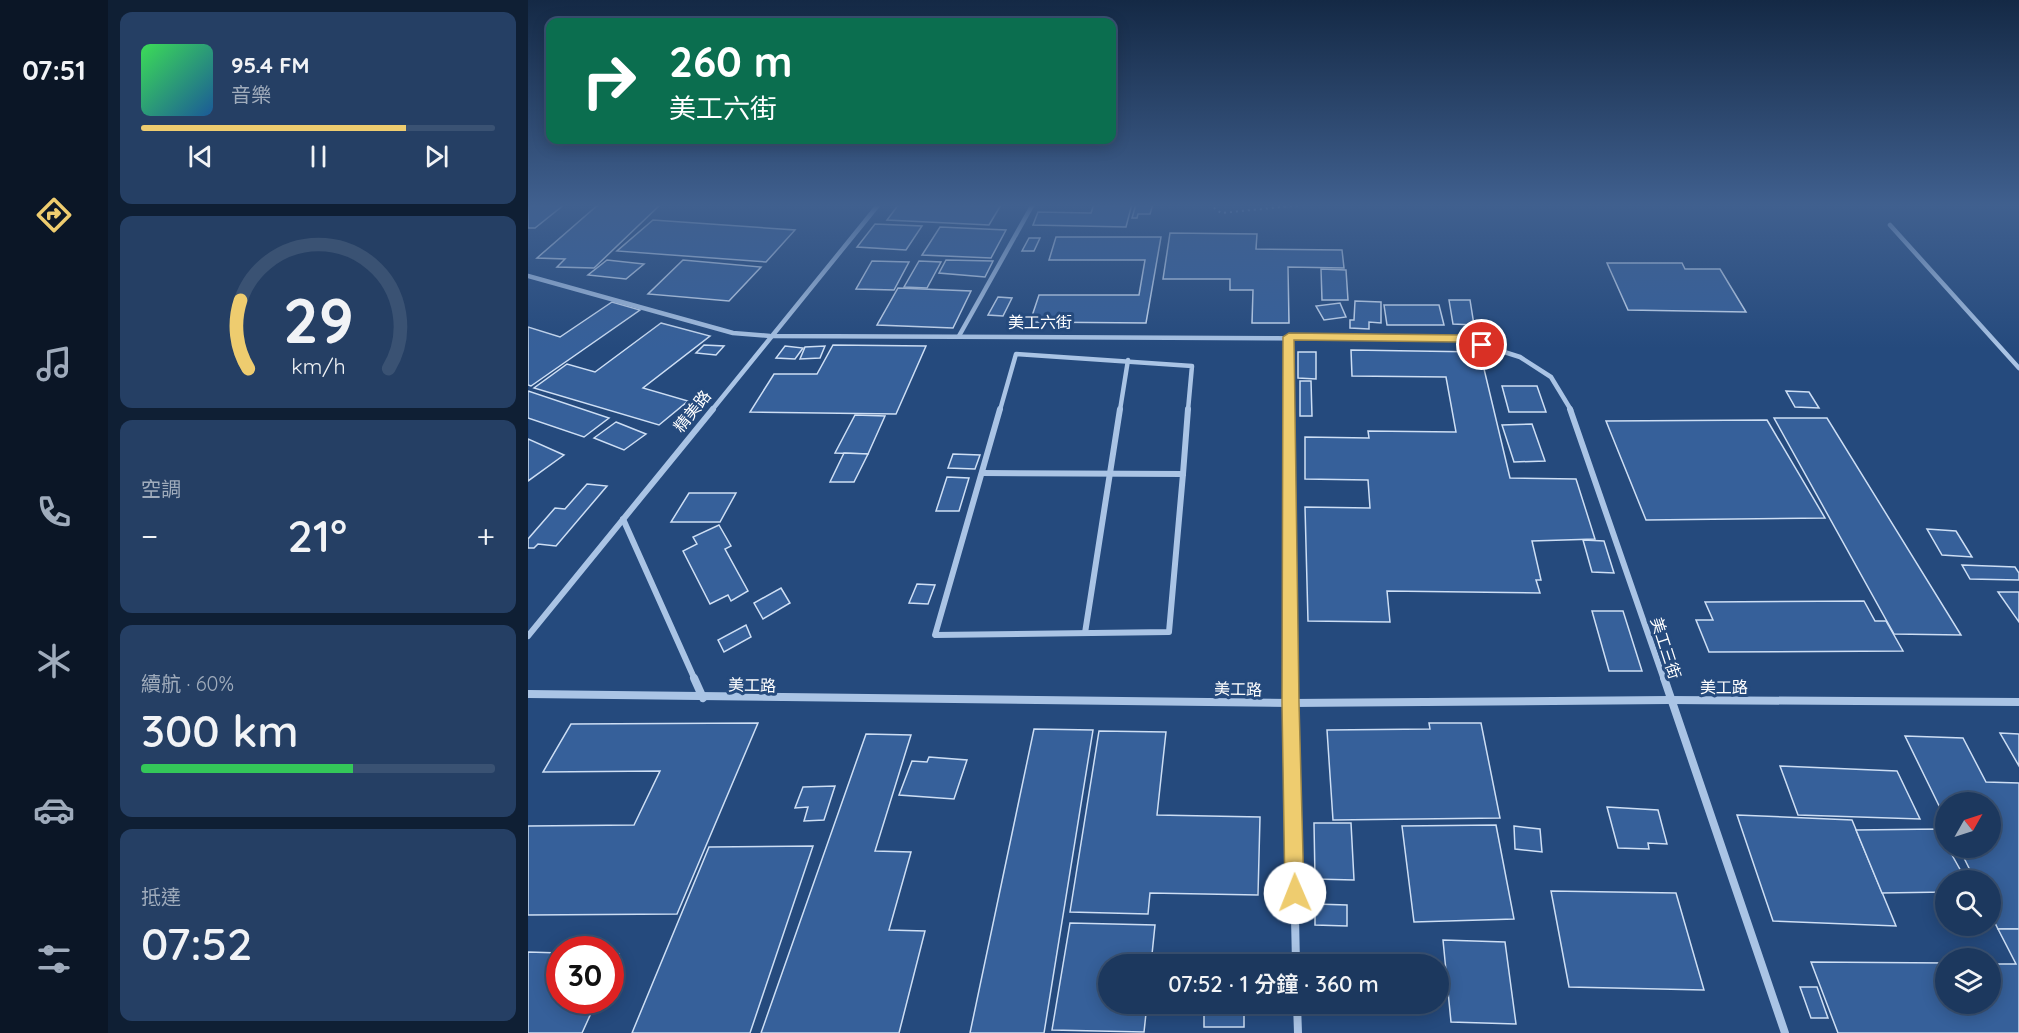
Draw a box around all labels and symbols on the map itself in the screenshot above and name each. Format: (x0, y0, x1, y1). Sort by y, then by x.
street label: 美工六街 (1008, 312, 1072, 332)
pin (1456, 319, 1507, 370)
street label: 精美路 (669, 386, 715, 436)
street label: 美工三街 (1647, 614, 1685, 682)
street label: 美工路 (728, 675, 776, 695)
street label: 美工路 (1700, 677, 1748, 697)
street label: 美工路 (1214, 679, 1262, 699)
north arrow (1935, 792, 2001, 858)
position arrow (1263, 861, 1327, 925)
speed limit sign: 30 (546, 936, 624, 1014)

